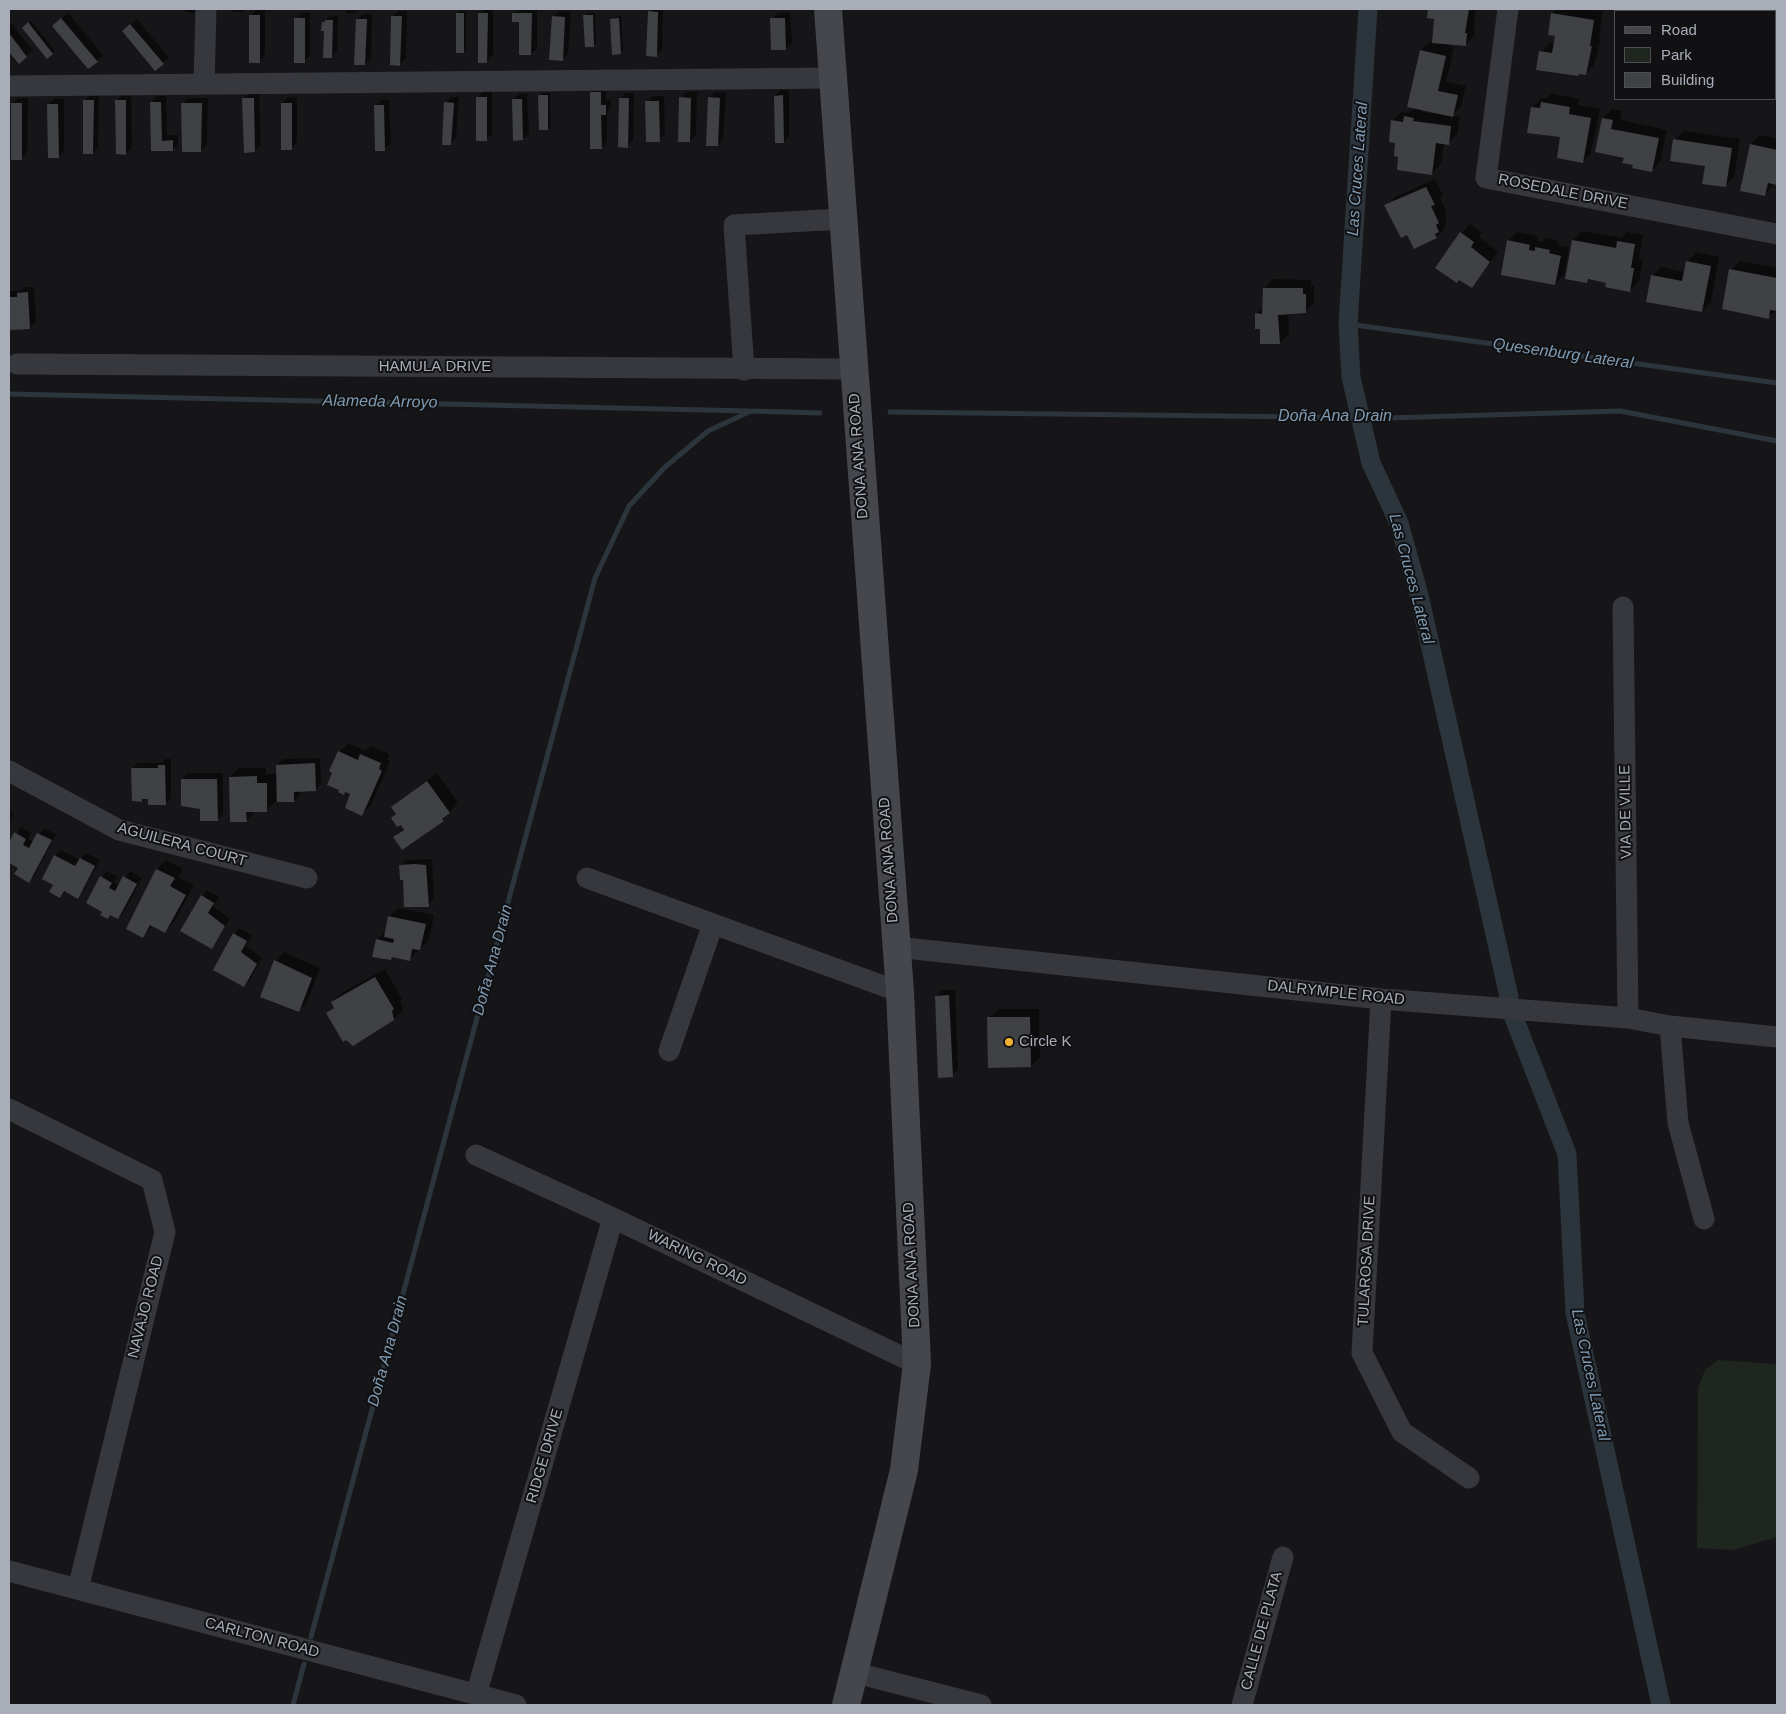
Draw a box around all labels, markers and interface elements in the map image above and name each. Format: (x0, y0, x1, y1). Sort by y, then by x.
legend (1614, 10, 1776, 100)
text: Road (1661, 21, 1697, 38)
text: Park (1661, 46, 1692, 63)
text: Building (1661, 71, 1714, 88)
water label: Las Cruces Lateral (1344, 101, 1372, 237)
street label: ROSEDALE DRIVE (1497, 171, 1629, 213)
water label: Quesenburg Lateral (1492, 335, 1634, 373)
street label: HAMULA DRIVE (379, 358, 491, 376)
water label: Alameda Arroyo (322, 391, 438, 413)
street label: DONA ANA ROAD (846, 393, 872, 519)
water label: Doña Ana Drain (1278, 407, 1392, 427)
water label: Las Cruces Lateral (1384, 512, 1438, 646)
street label: VIA DE VILLE (1616, 765, 1636, 859)
street label: DONA ANA ROAD (876, 797, 902, 923)
street label: AGUILERA COURT (115, 819, 249, 871)
water label: Doña Ana Drain (469, 903, 517, 1017)
street label: DALRYMPLE ROAD (1266, 977, 1406, 1009)
place label: Circle K (1019, 1033, 1072, 1051)
marker: Circle K (1003, 1036, 1015, 1048)
street label: TULAROSA DRIVE (1355, 1195, 1379, 1327)
street label: DONA ANA ROAD (900, 1202, 924, 1328)
street label: WARING ROAD (644, 1226, 750, 1290)
street label: NAVAJO ROAD (125, 1254, 167, 1360)
water label: Doña Ana Drain (364, 1294, 412, 1408)
water label: Las Cruces Lateral (1567, 1307, 1613, 1443)
street label: RIDGE DRIVE (523, 1407, 567, 1505)
street label: CALLE DE PLATA (1238, 1570, 1286, 1692)
street label: CARLTON ROAD (203, 1614, 321, 1662)

